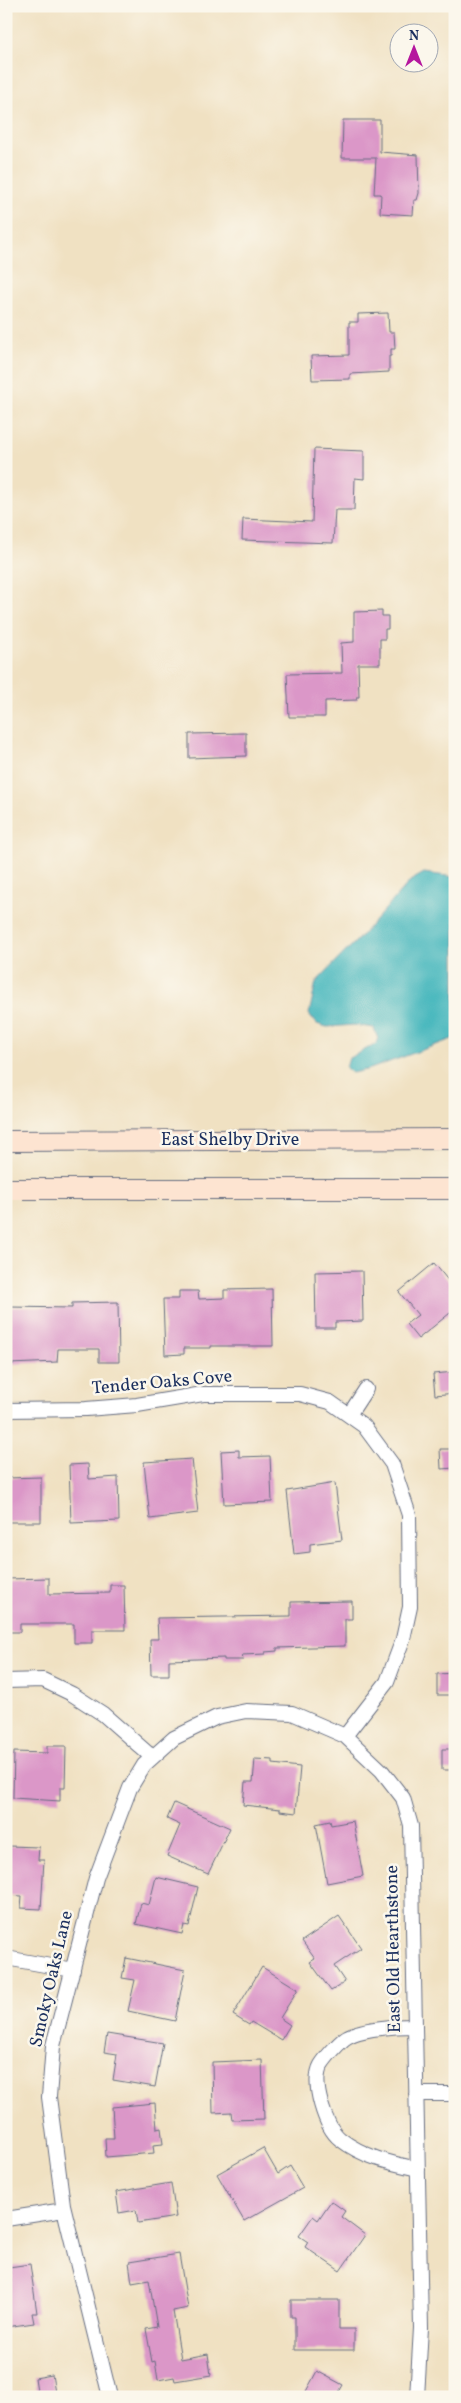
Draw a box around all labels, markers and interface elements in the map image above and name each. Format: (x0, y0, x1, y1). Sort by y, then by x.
north arrow (388, 22, 438, 72)
text: N (409, 27, 419, 46)
street label: East Shelby Drive (161, 1128, 299, 1153)
street label: Tender Oaks Cove (91, 1364, 233, 1402)
street label: East Old Hearthstone (380, 1865, 408, 2033)
street label: Smoky Oaks Lane (24, 1908, 80, 2050)

